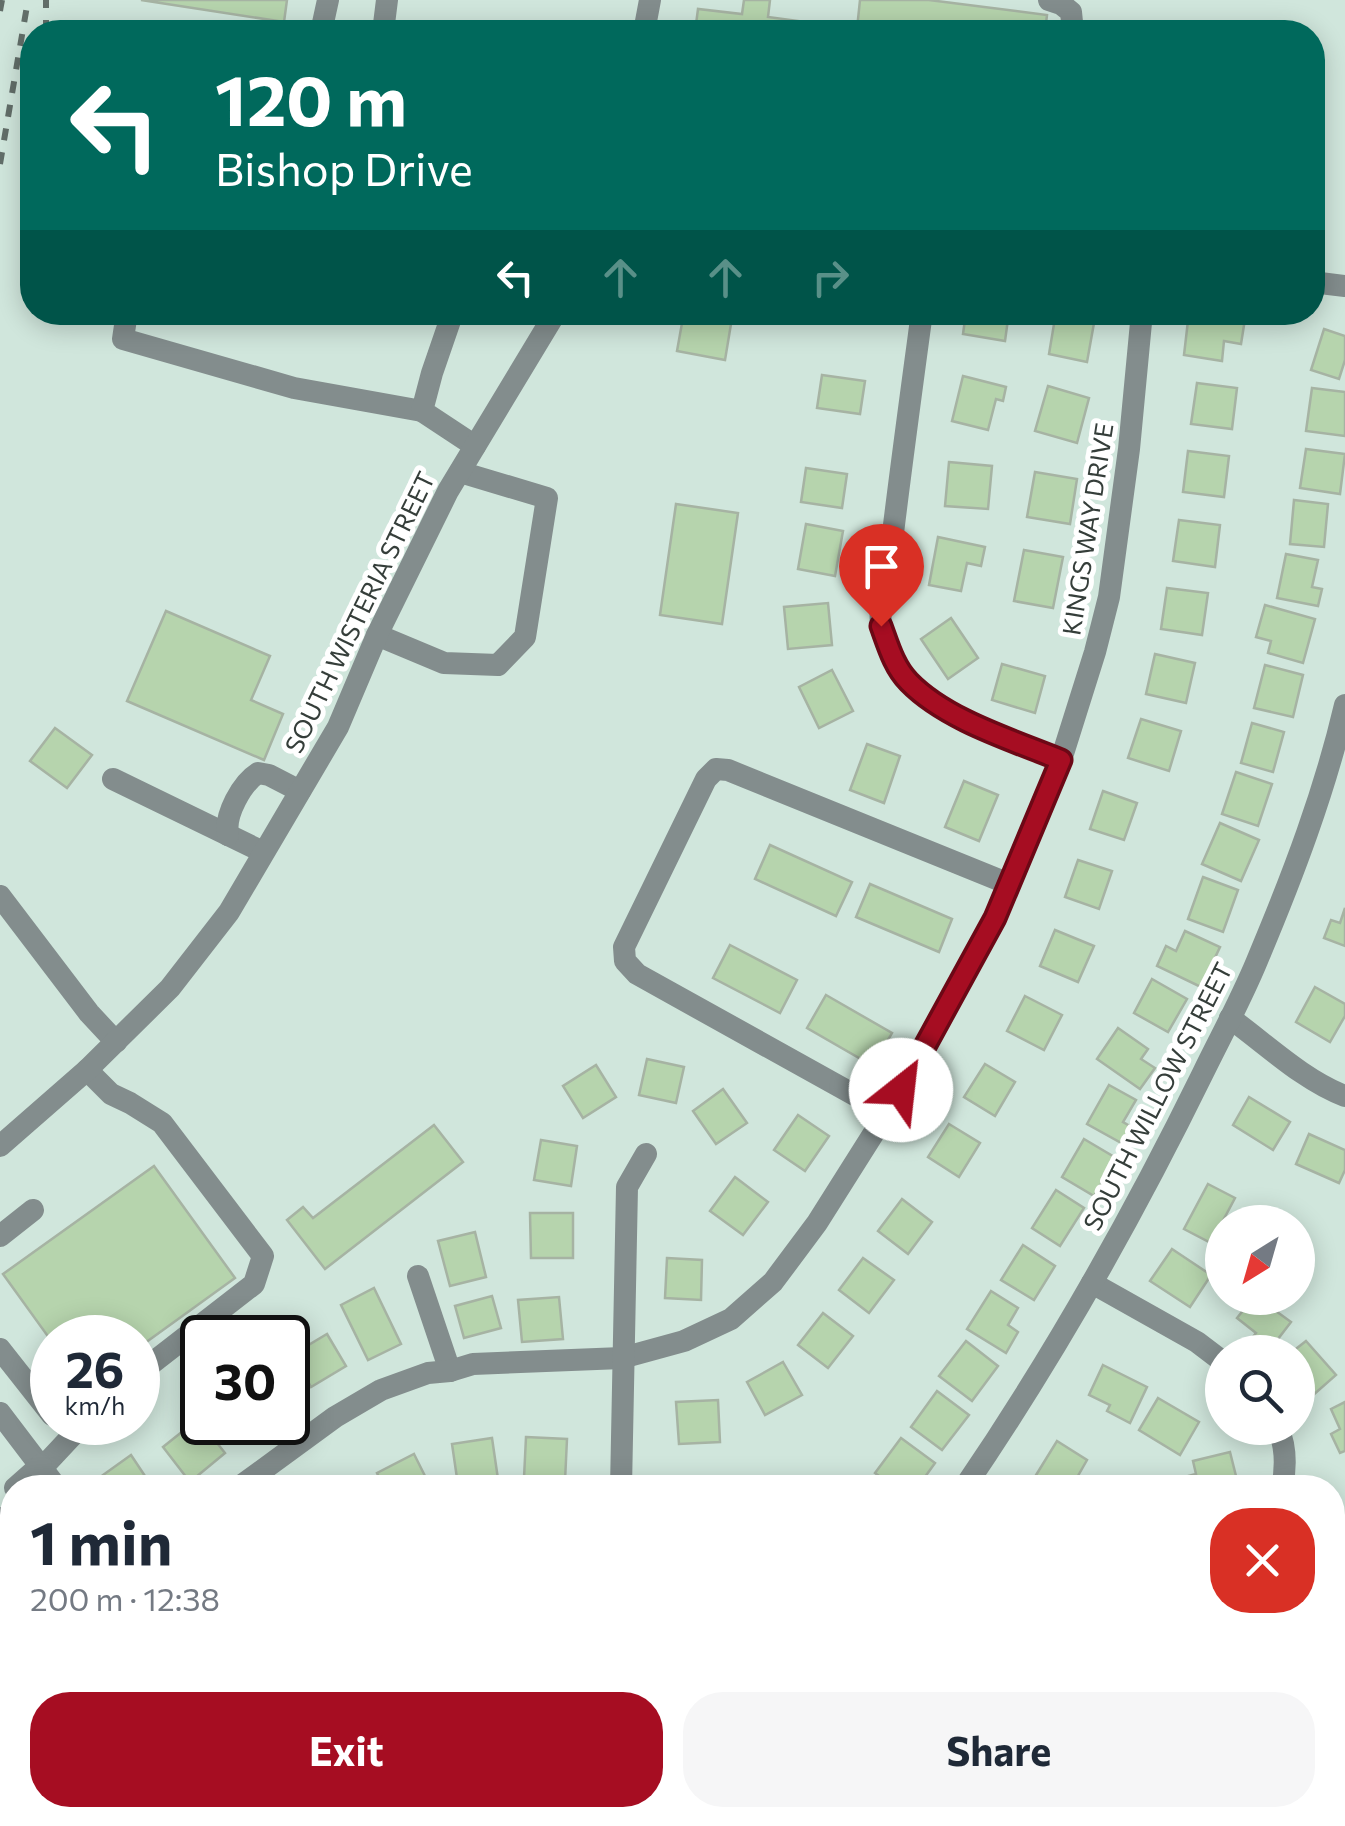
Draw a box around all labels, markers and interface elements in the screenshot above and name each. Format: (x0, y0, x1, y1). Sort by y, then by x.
text: 120 m (215, 55, 407, 140)
icon: left (50, 60, 180, 190)
text: Bishop Drive (215, 140, 473, 195)
icon: left (488, 250, 543, 305)
icon: ahead (593, 250, 648, 305)
icon: ahead (698, 250, 753, 305)
icon: right (803, 250, 858, 305)
street label: KINGS WAY DRIVE (1055, 421, 1119, 637)
street label: SOUTH WISTERIA STREET (278, 466, 440, 758)
pin (839, 524, 924, 627)
icon: arrive (854, 539, 909, 594)
street label: SOUTH WILLOW STREET (1076, 957, 1238, 1235)
position arrow (849, 1038, 953, 1142)
north arrow (1205, 1205, 1315, 1315)
map controls (1205, 1205, 1315, 1445)
speed limit sign: 30 (180, 1315, 310, 1445)
button: search (1205, 1335, 1315, 1445)
text: 26 (65, 1337, 124, 1398)
text: km/h (65, 1390, 125, 1420)
text: 1 min (30, 1504, 172, 1577)
button: close (1210, 1508, 1315, 1613)
text: 200 m · 12:38 (30, 1578, 220, 1618)
button: Exit (30, 1692, 663, 1807)
button: Share (683, 1692, 1315, 1807)

